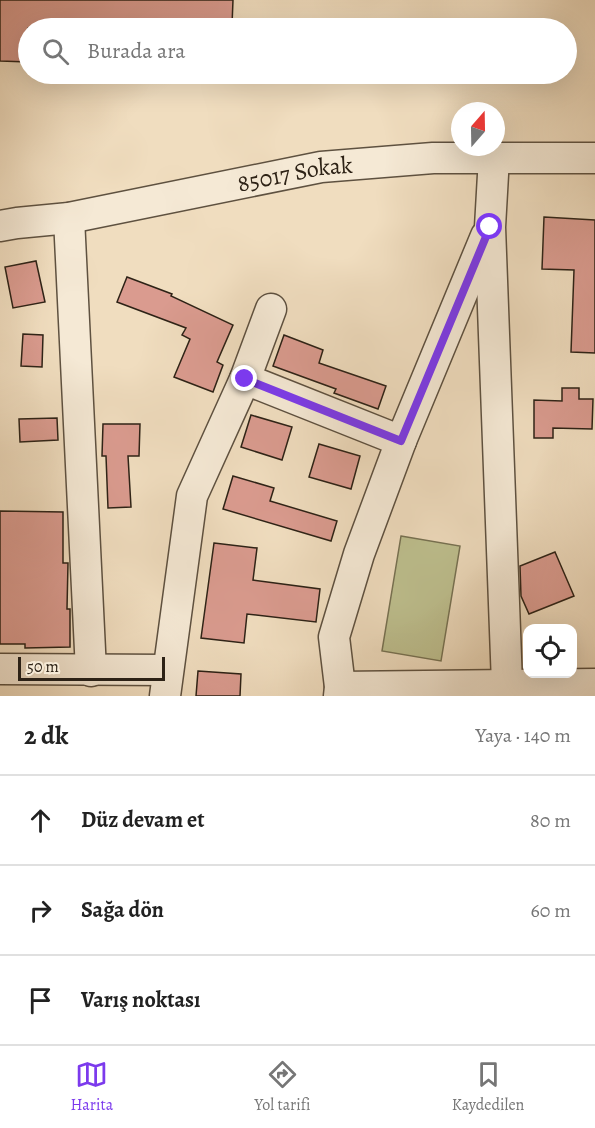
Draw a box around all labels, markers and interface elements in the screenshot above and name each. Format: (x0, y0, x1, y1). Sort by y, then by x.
search box (18, 18, 577, 84)
icon: search (39, 35, 72, 68)
text: Burada ara (87, 36, 186, 66)
north arrow (451, 102, 505, 156)
street label: 85017 Sokak (235, 149, 354, 200)
route start (476, 213, 502, 239)
route end (231, 365, 257, 391)
map controls (523, 624, 577, 678)
button: locate (523, 624, 577, 678)
scale bar (18, 654, 165, 682)
text: 50 m (27, 656, 59, 678)
text: 2 dk (24, 718, 69, 753)
text: Yaya · 140 m (476, 722, 571, 749)
icon: ahead (24, 804, 57, 837)
text: Düz devam et (81, 805, 204, 835)
text: 80 m (530, 807, 571, 834)
icon: right (24, 894, 57, 927)
text: Sağa dön (81, 895, 164, 925)
text: 60 m (531, 897, 571, 924)
icon: arrive (24, 984, 57, 1017)
text: Varış noktası (81, 985, 200, 1015)
tab: Harita (71, 1058, 113, 1116)
tab: Yol tarifi (254, 1058, 311, 1116)
tab: Kaydedilen (452, 1058, 524, 1116)

